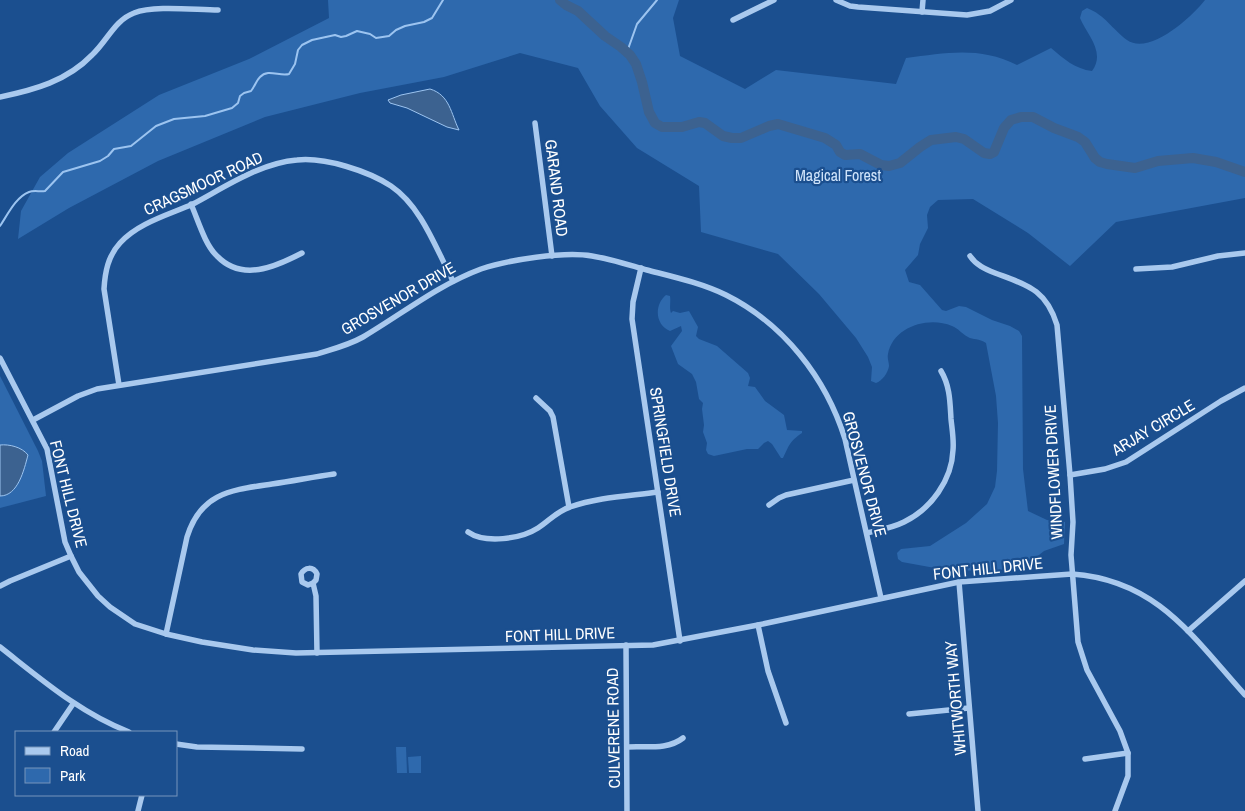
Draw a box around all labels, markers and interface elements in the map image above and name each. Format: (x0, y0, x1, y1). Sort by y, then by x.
street label: GARAND ROAD (540, 138, 574, 238)
street label: CRAGSMOOR ROAD (140, 146, 266, 220)
park label: Magical Forest (795, 164, 881, 186)
street label: GROSVENOR DRIVE (337, 256, 459, 340)
street label: SPRINGFIELD DRIVE (645, 385, 687, 519)
street label: ARJAY CIRCLE (1107, 394, 1198, 461)
street label: WINDFLOWER DRIVE (1038, 404, 1068, 540)
street label: GROSVENOR DRIVE (838, 409, 892, 539)
street label: FONT HILL DRIVE (45, 438, 93, 550)
street label: FONT HILL DRIVE (932, 551, 1044, 585)
street label: FONT HILL DRIVE (505, 621, 615, 647)
street label: WHITWORTH WAY (939, 640, 971, 756)
street label: CULVERENE ROAD (601, 667, 625, 789)
legend (15, 731, 178, 796)
text: Road (60, 740, 89, 761)
text: Park (60, 765, 86, 786)

